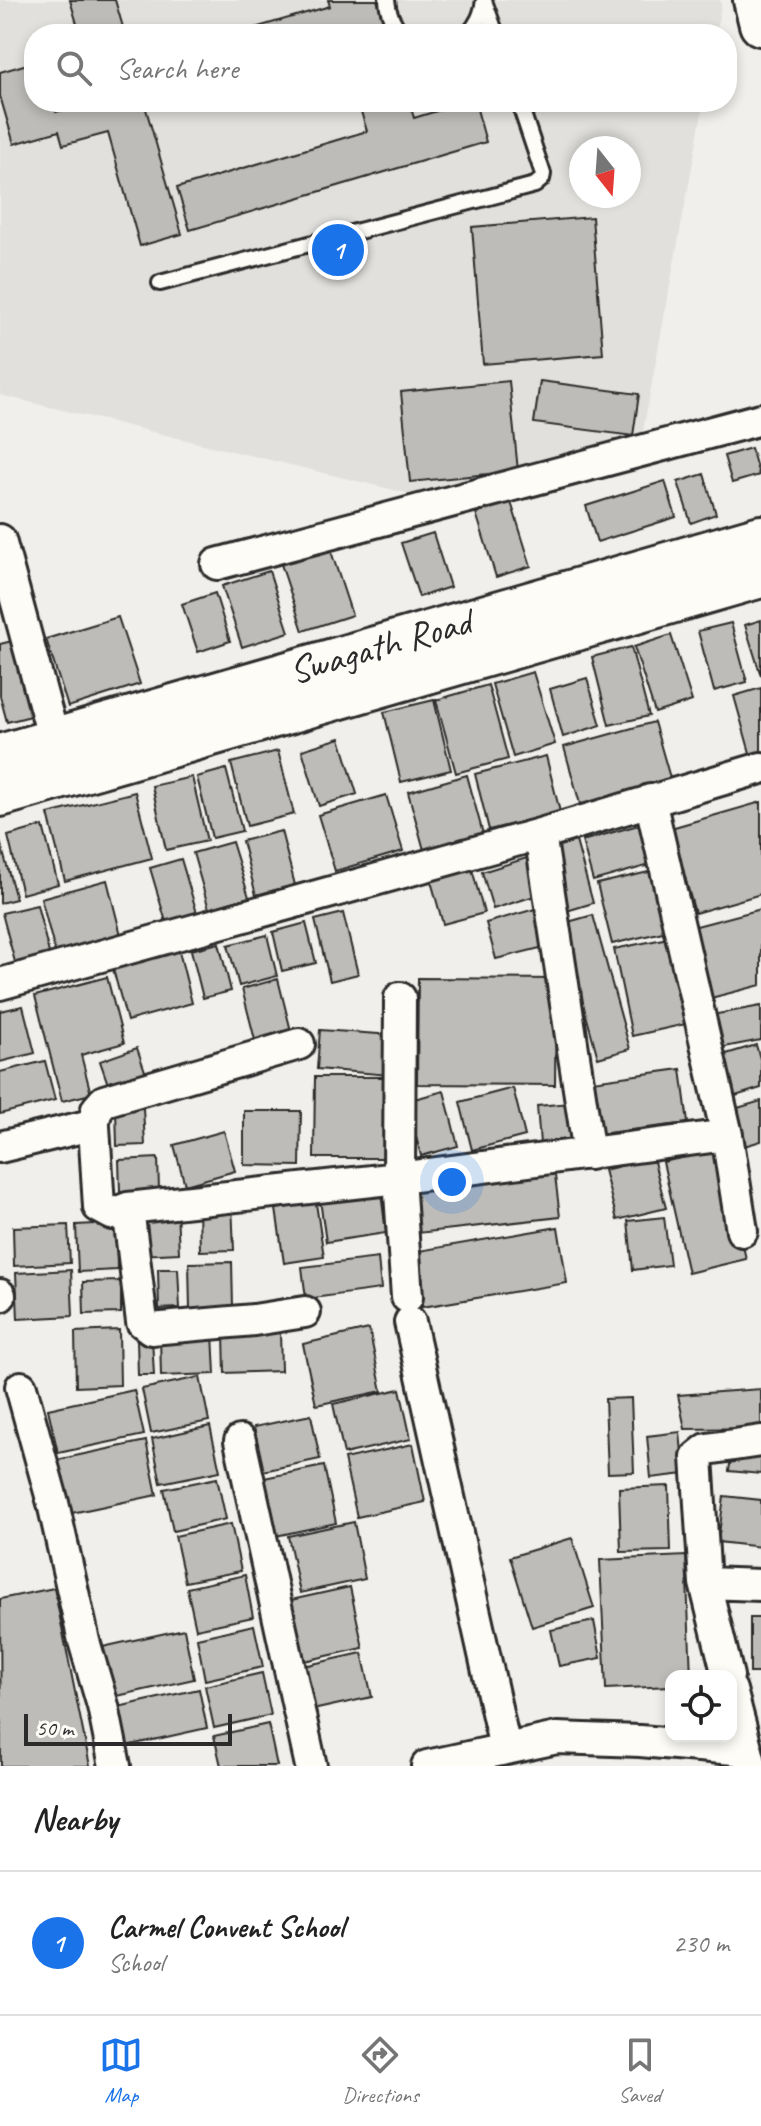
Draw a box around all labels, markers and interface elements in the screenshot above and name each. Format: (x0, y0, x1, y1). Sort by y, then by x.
search box (24, 24, 737, 112)
icon: search (52, 46, 96, 90)
text: Search here (116, 49, 238, 87)
north arrow (569, 136, 641, 208)
pin: 1 (312, 220, 364, 280)
street label: Swagath Road (284, 596, 482, 694)
your location (432, 1162, 472, 1202)
map controls (665, 1670, 737, 1742)
button: locate (665, 1670, 737, 1742)
scale bar (24, 1710, 232, 1746)
text: 50 m (36, 1714, 73, 1742)
text: Nearby (32, 1797, 118, 1840)
text: Carmel Convent School (108, 1908, 344, 1946)
text: 1 (52, 1927, 64, 1960)
text: 230 m (673, 1927, 729, 1960)
text: School (108, 1946, 164, 1979)
tab: Map (99, 2033, 143, 2109)
tab: Directions (342, 2033, 419, 2109)
tab: Saved (618, 2033, 662, 2109)

